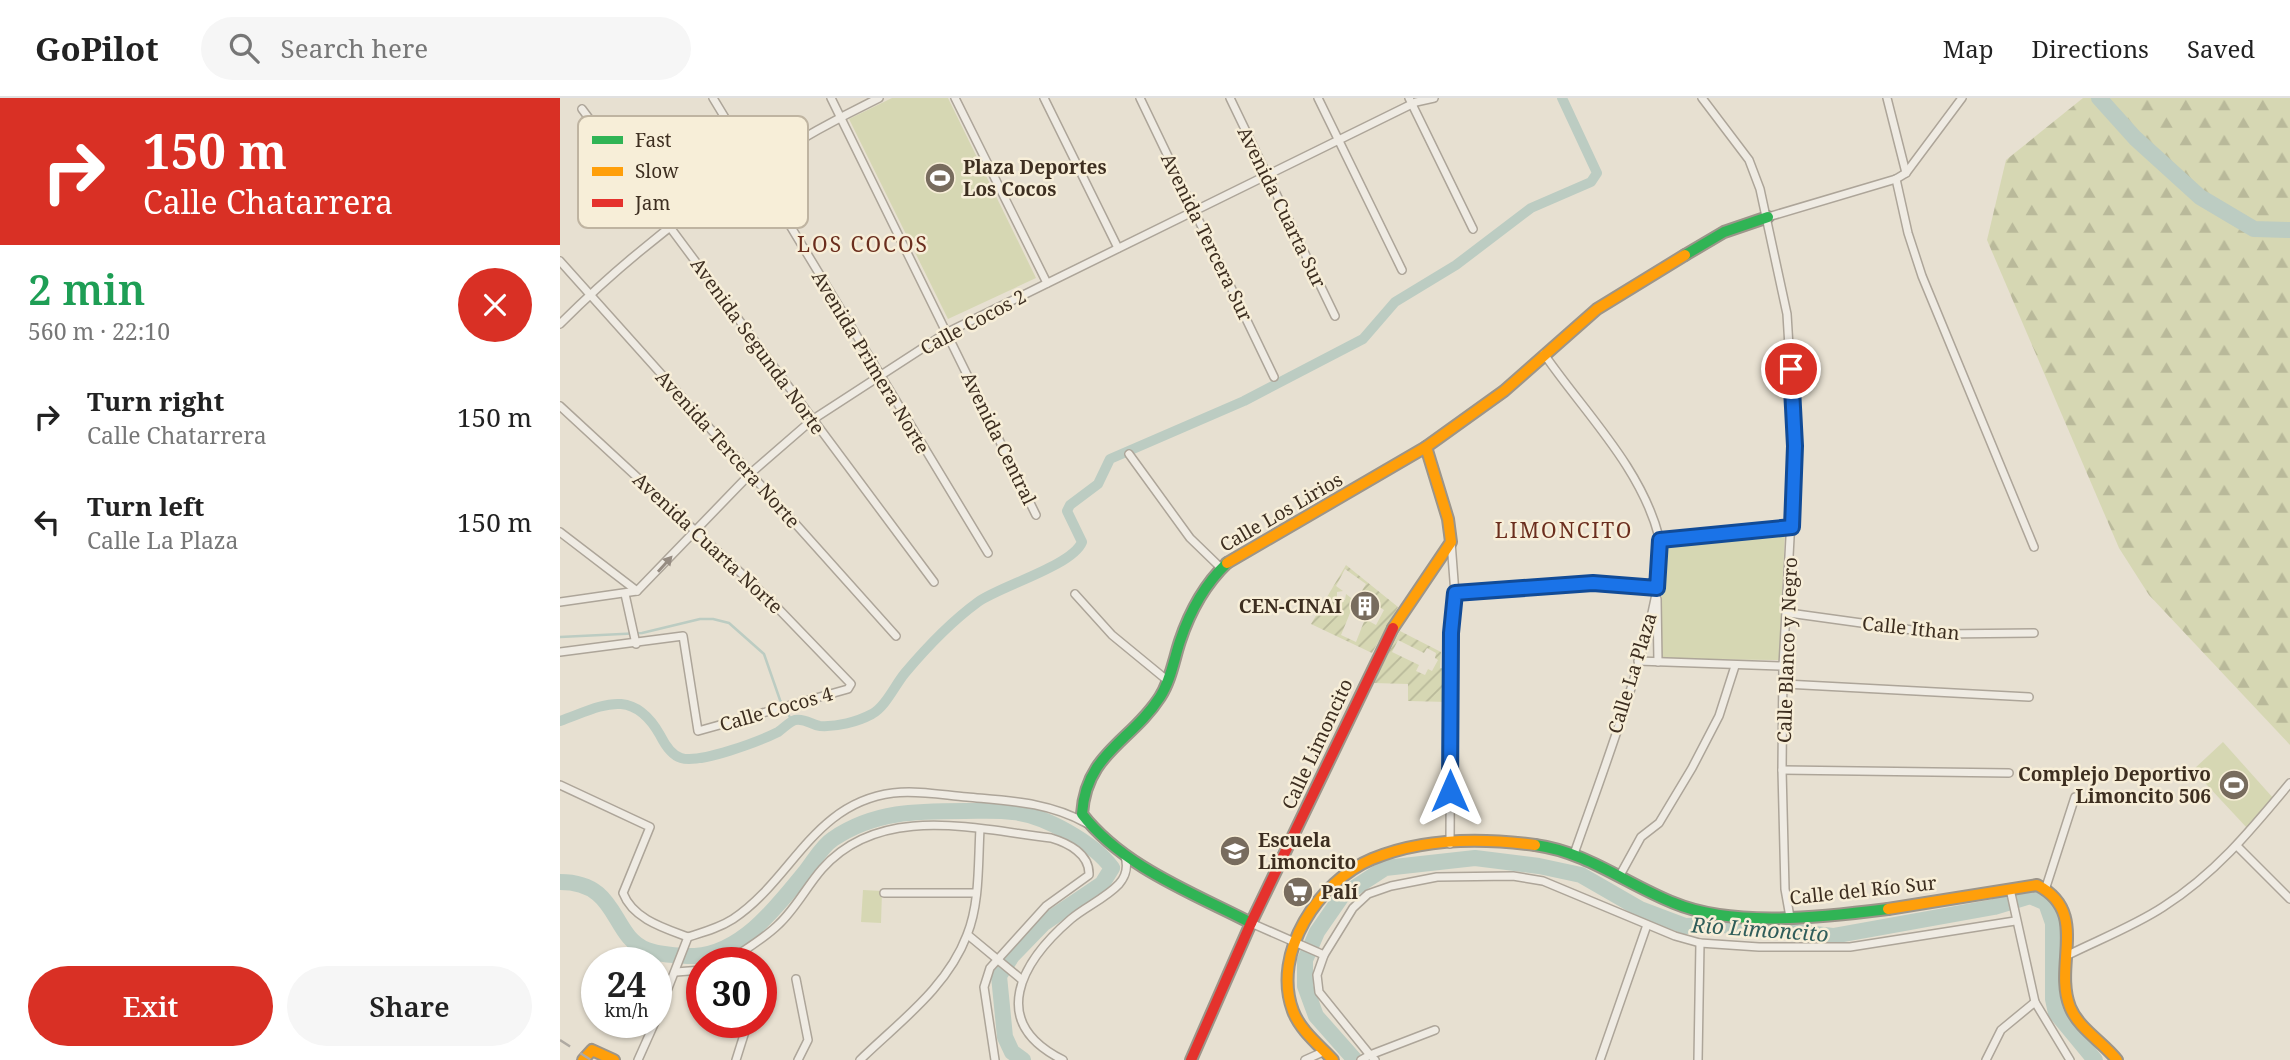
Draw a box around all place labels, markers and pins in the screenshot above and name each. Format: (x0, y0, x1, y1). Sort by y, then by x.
place label: Plaza Deportes Los Cocos (963, 154, 1107, 202)
sports icon: Plaza Deportes Los Cocos (923, 161, 957, 195)
pin (1761, 339, 1821, 399)
building icon: CEN-CINAI (1348, 589, 1382, 623)
place label: CEN-CINAI (1239, 593, 1342, 619)
place label: Complejo Deportivo Limoncito 506 (2018, 761, 2211, 809)
sports icon: Complejo Deportivo Limoncito 506 (2217, 768, 2251, 802)
place label: Escuela Limoncito (1258, 827, 1356, 875)
school or university icon: Escuela Limoncito (1218, 834, 1252, 868)
supermarket icon: Palí (1281, 875, 1315, 909)
place label: Palí (1321, 879, 1358, 905)

